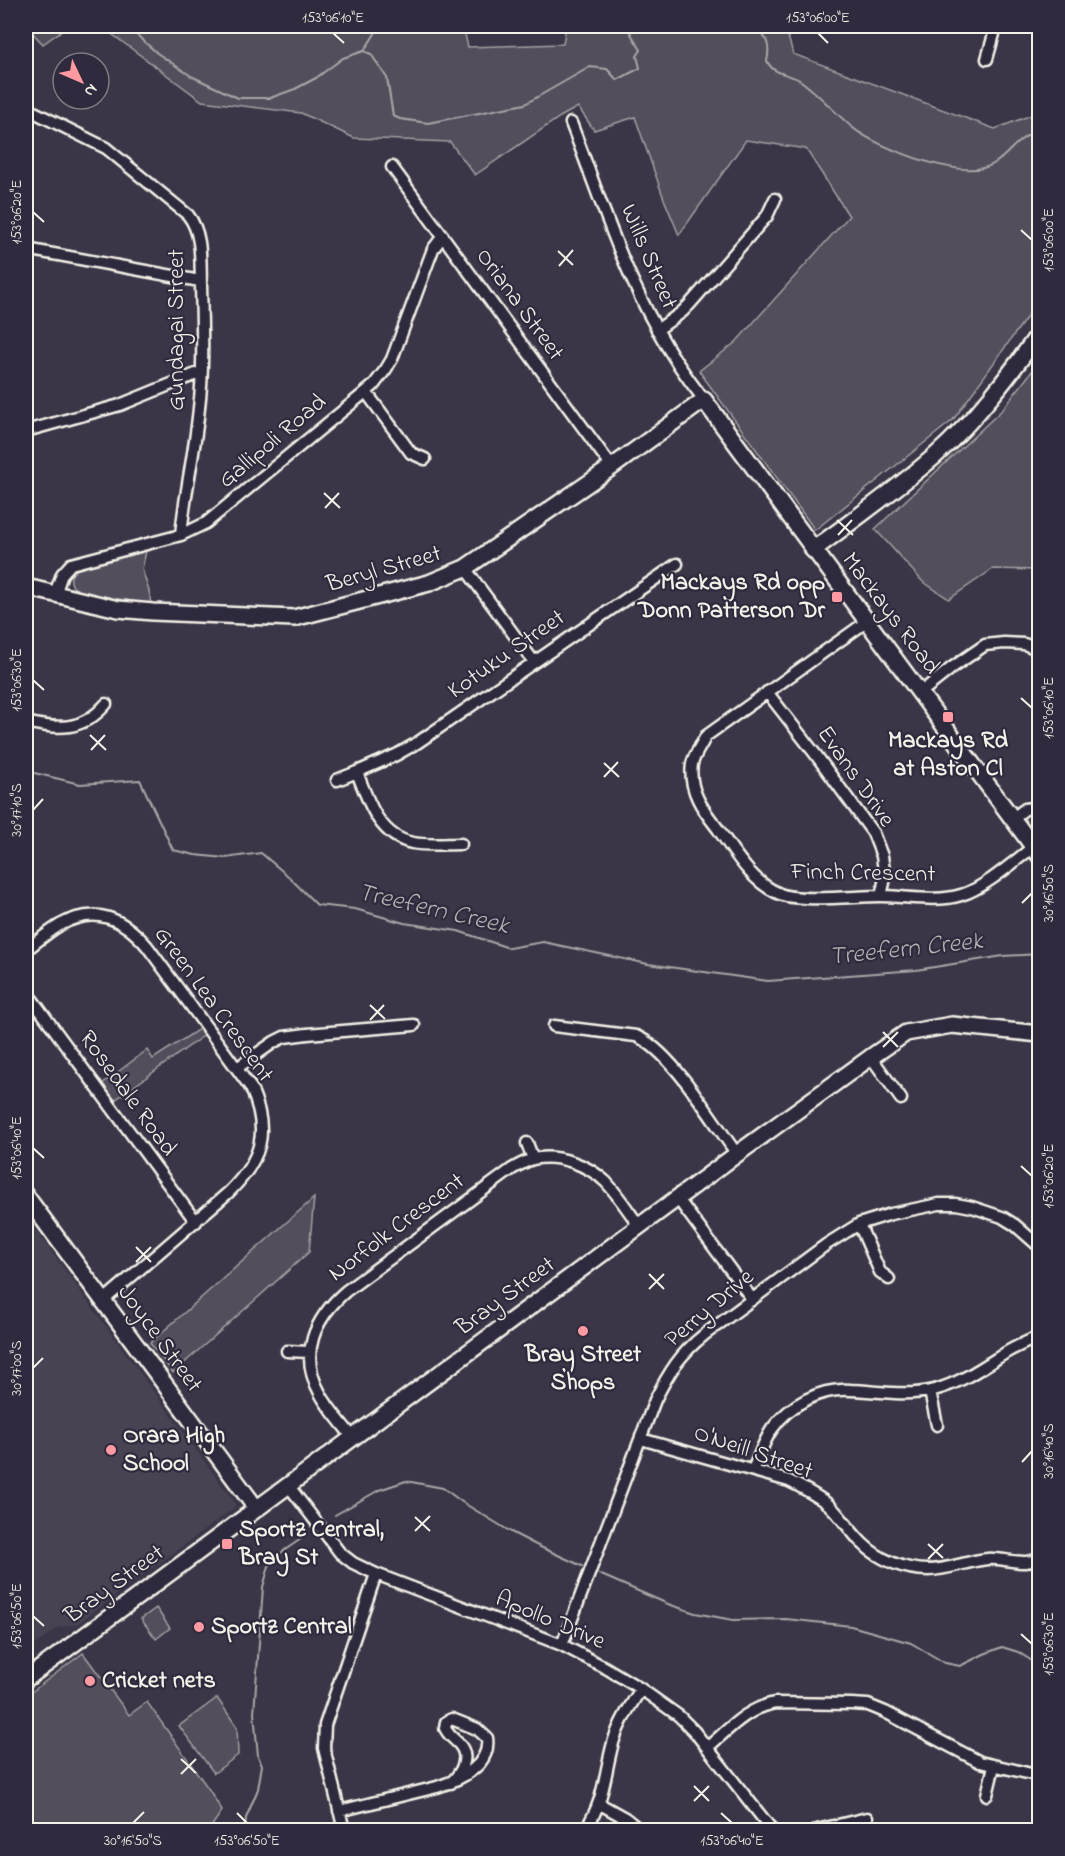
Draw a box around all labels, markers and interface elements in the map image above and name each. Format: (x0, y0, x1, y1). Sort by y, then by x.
text: 153°06'10"E (302, 7, 364, 29)
text: 153°06'00"E (786, 7, 850, 29)
north arrow (51, 51, 111, 111)
text: N (78, 78, 103, 102)
text: 153°06'20"E (6, 180, 28, 244)
street label: Wills Street (610, 199, 686, 315)
text: 153°06'00"E (1038, 208, 1060, 272)
street label: Oriana Street (466, 241, 572, 369)
street label: Gundagai Street (160, 249, 195, 411)
street label: Gallipoli Road (211, 386, 335, 498)
street label: Beryl Street (321, 537, 446, 604)
street label: Mackays Road (831, 545, 948, 684)
place label: Mackays Rd opp Donn Patterson Dr (637, 566, 826, 629)
marker: Mackays Rd opp Donn Patterson Dr (830, 590, 844, 604)
street label: Kotuku Street (441, 602, 573, 708)
text: 153°06'30"E (6, 648, 28, 712)
text: 153°06'10"E (1038, 677, 1060, 739)
marker: Mackays Rd at Aston Cl (941, 710, 955, 724)
street label: Evans Drive (807, 719, 903, 835)
place label: Mackays Rd at Aston Cl (888, 724, 1008, 787)
text: 30°17'10"S (6, 783, 28, 837)
street label: Finch Crescent (789, 855, 936, 893)
text: 30°16'50"S (1038, 864, 1060, 922)
water label: Treefern Creek (354, 874, 514, 946)
street label: Green Lea Crescent (144, 920, 282, 1090)
water label: Treefern Creek (827, 923, 986, 977)
street label: Rosedale Road (69, 1024, 185, 1165)
text: 153°06'40"E (6, 1116, 28, 1180)
text: 153°06'20"E (1038, 1144, 1060, 1208)
street label: Norfolk Crescent (321, 1165, 473, 1291)
street label: Bray Street (448, 1249, 564, 1347)
street label: Perry Drive (658, 1261, 763, 1358)
street label: Joyce Street (107, 1278, 210, 1401)
marker: Bray Street Shops (576, 1324, 590, 1338)
place label: Bray Street Shops (524, 1338, 642, 1401)
text: 30°17'00"S (6, 1340, 28, 1396)
street label: O'Neill Street (689, 1416, 817, 1490)
place label: Orara High School (123, 1419, 225, 1482)
text: 30°16'40"S (1038, 1423, 1060, 1479)
marker: Orara High School (104, 1443, 118, 1457)
place label: Sportz Central, Bray St (238, 1513, 384, 1577)
street label: Bray Street (57, 1537, 173, 1635)
marker: Sportz Central, Bray St (220, 1537, 234, 1551)
street label: Apollo Drive (490, 1582, 611, 1660)
text: 153°06'50"E (6, 1583, 28, 1649)
place label: Sportz Central (211, 1610, 352, 1645)
text: 153°06'30"E (1038, 1612, 1060, 1676)
marker: Sportz Central (192, 1620, 206, 1634)
place label: Cricket nets (102, 1664, 216, 1699)
marker: Cricket nets (83, 1674, 97, 1688)
text: 30°16'50"S (104, 1830, 162, 1852)
text: 153°06'50"E (214, 1830, 280, 1852)
text: 153°06'40"E (700, 1830, 764, 1852)

